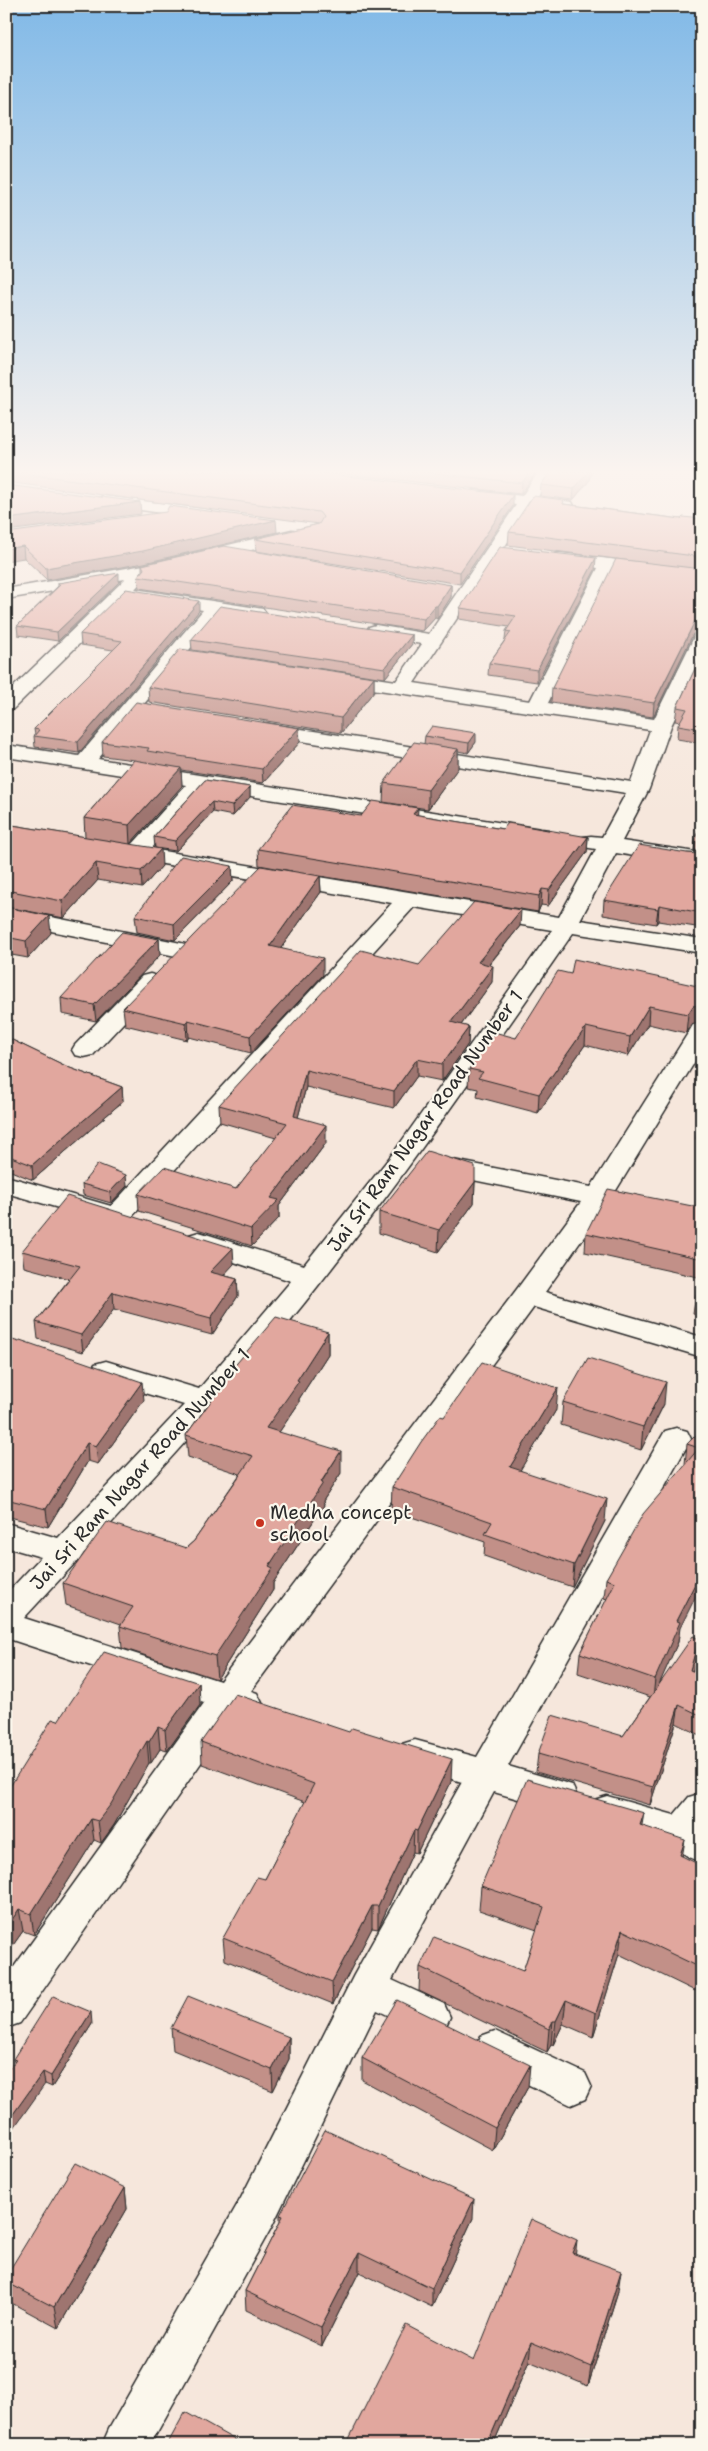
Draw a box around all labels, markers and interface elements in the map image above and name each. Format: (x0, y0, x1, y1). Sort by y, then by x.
street label: Jai Sri Ram Nagar Road Number 1 (322, 985, 528, 1257)
street label: Jai Sri Ram Nagar Road Number 1 (24, 1343, 256, 1595)
place label: Medha concept school (270, 1500, 412, 1547)
marker: Medha concept school (254, 1517, 266, 1529)

